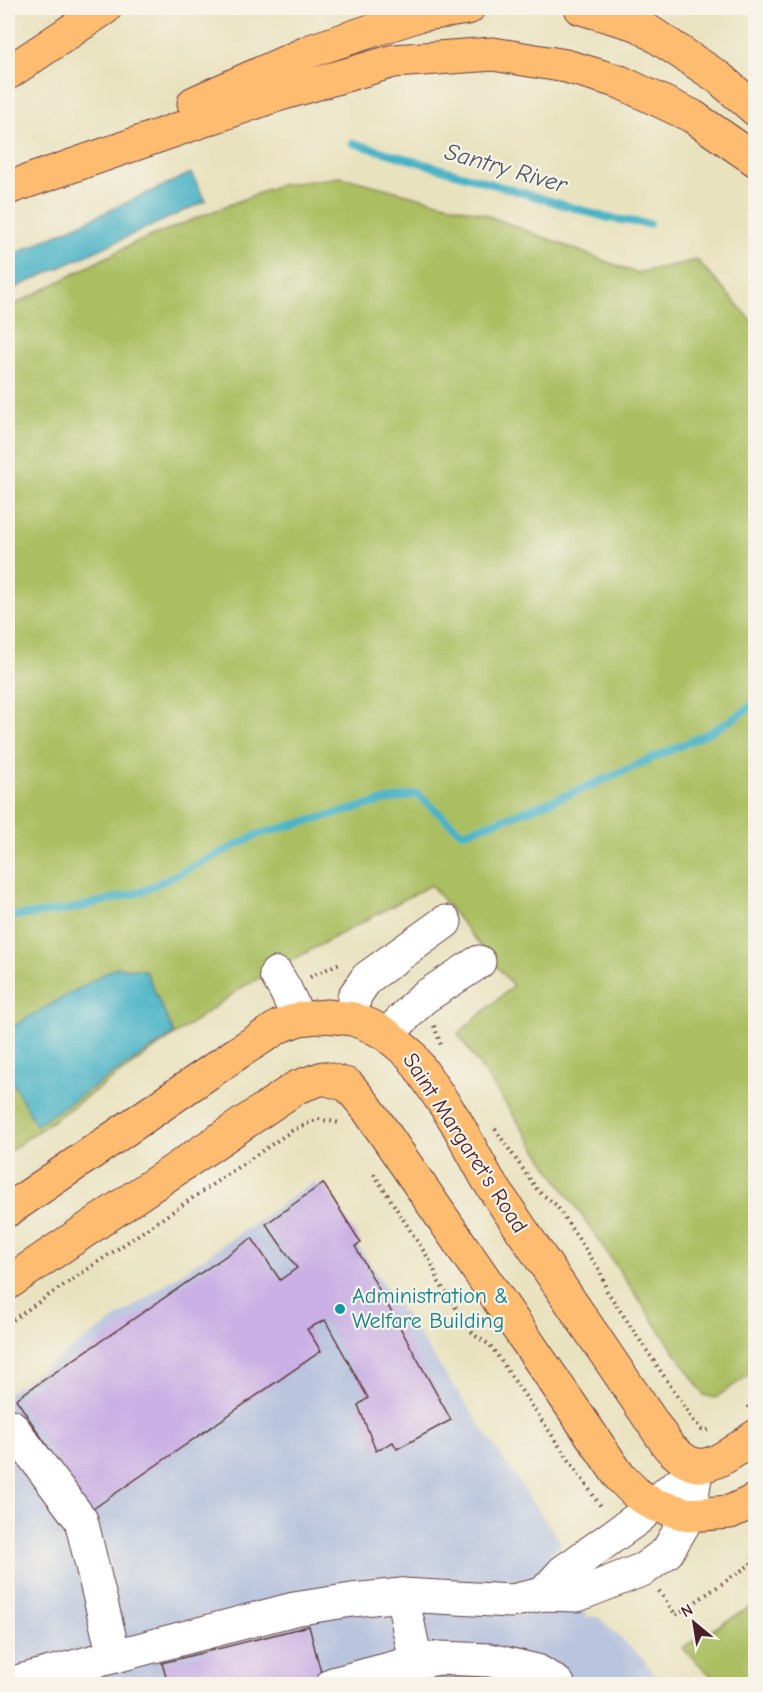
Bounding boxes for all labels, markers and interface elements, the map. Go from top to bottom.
water label: Santry River [442,137,572,199]
street label: Saint Margaret's Road [397,1048,533,1238]
place label: Administration & Welfare Building [352,1283,509,1334]
marker: Administration & Welfare Building [333,1302,347,1316]
north arrow [664,1593,724,1653]
text: N [678,1600,696,1621]

